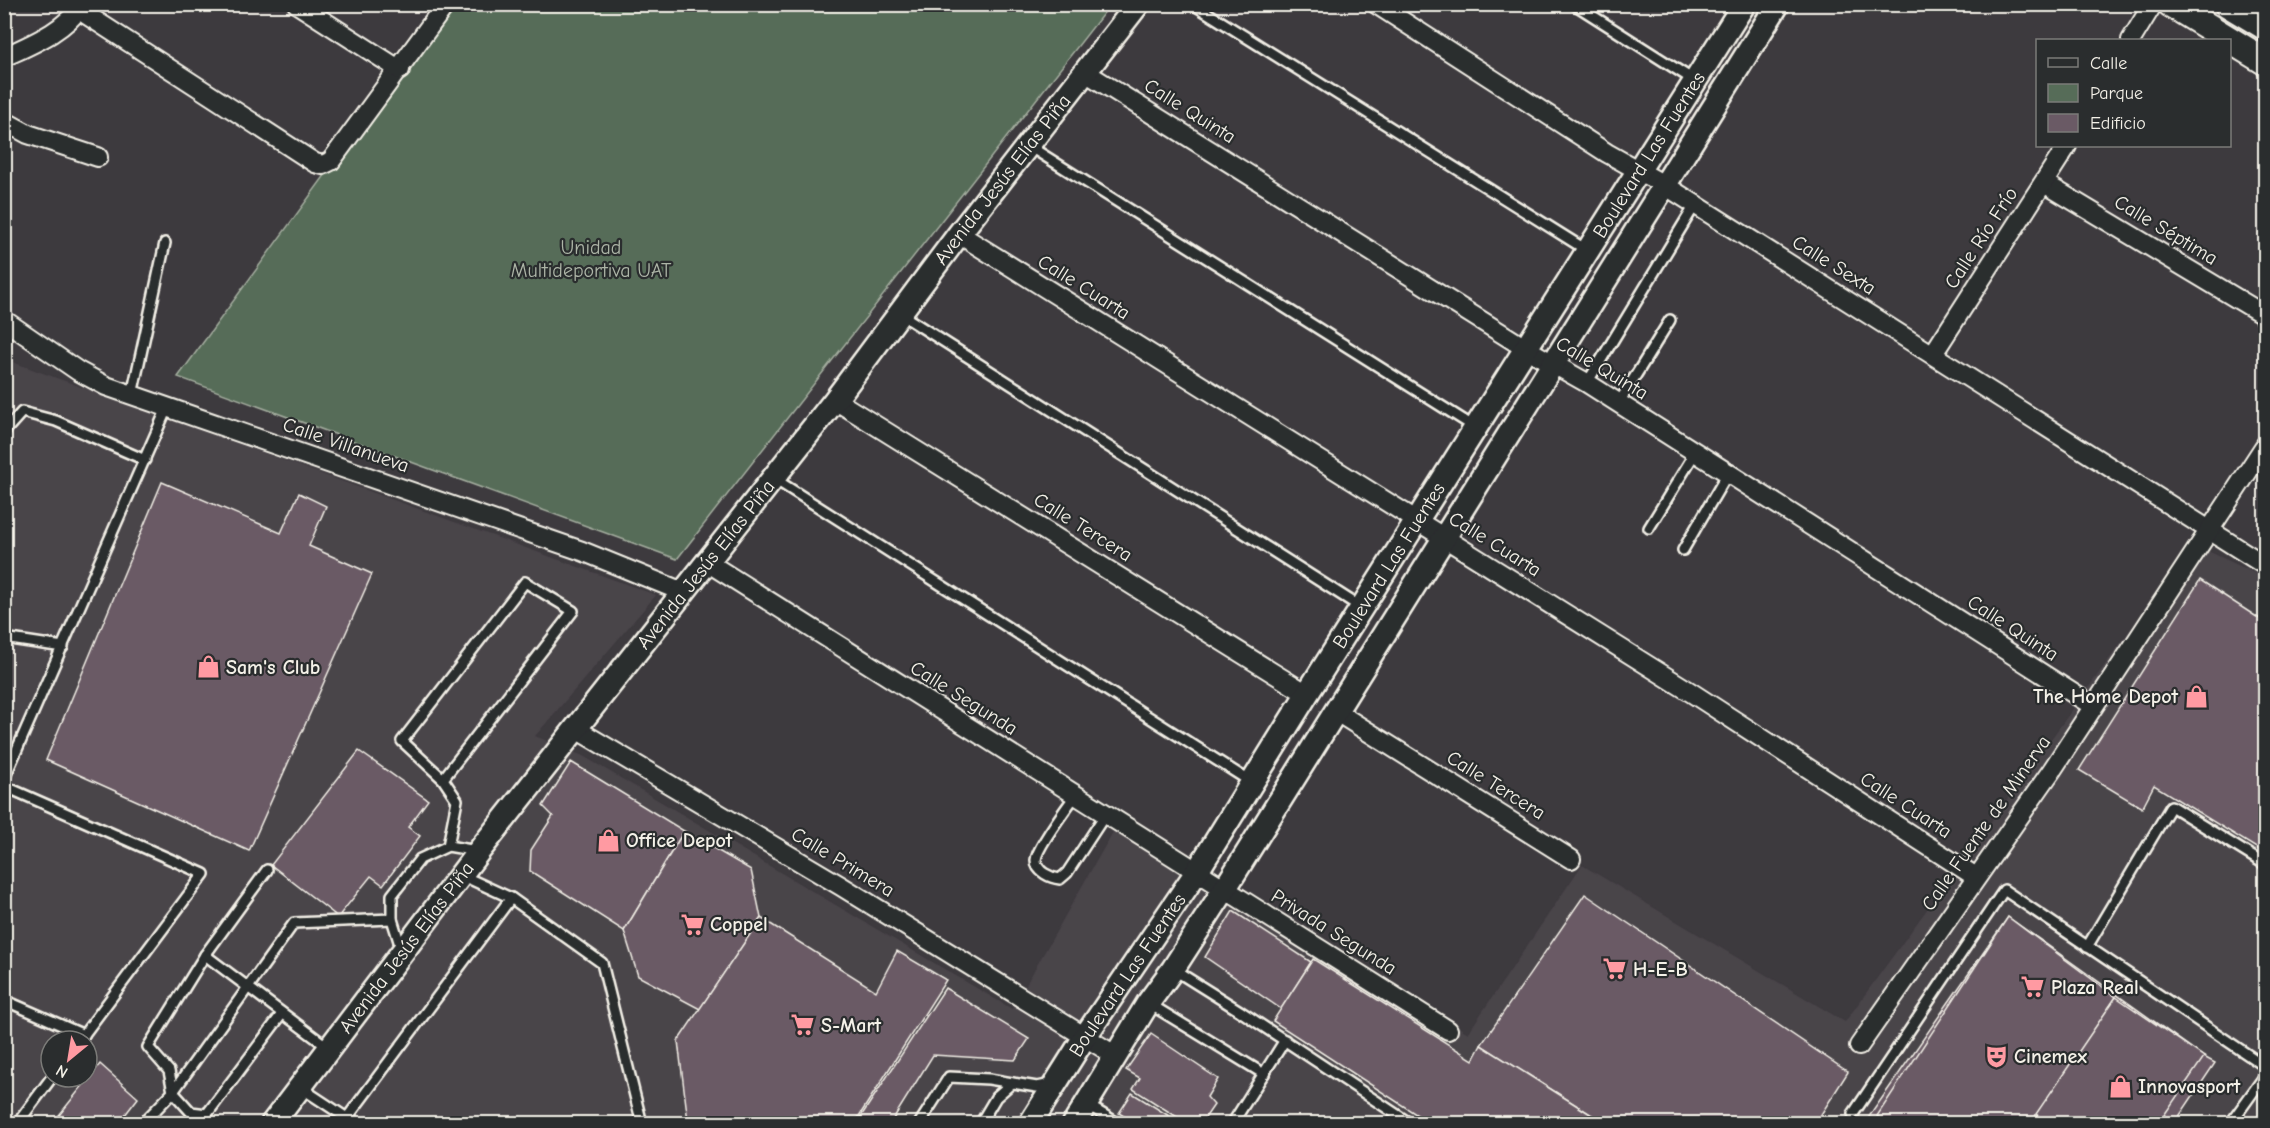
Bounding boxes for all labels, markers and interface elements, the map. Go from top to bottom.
legend [2036,39,2231,147]
text: Calle [2090,53,2127,74]
street label: Boulevard Las Fuentes [1588,67,1710,242]
street label: Calle Quinta [1140,74,1240,148]
text: Parque [2090,83,2143,104]
street label: Avenida Jesús Elías Piña [929,89,1075,269]
text: Edificio [2090,113,2146,134]
street label: Calle Río Frío [1940,183,2022,293]
street label: Calle Séptima [2110,190,2222,270]
street label: Calle Sexta [1788,230,1880,300]
park label: Unidad Multideportiva UAT [511,236,672,282]
street label: Calle Cuarta [1034,250,1134,324]
street label: Calle Quinta [1552,331,1652,405]
street label: Calle Villanueva [280,413,412,477]
street label: Avenida Jesús Elías Piña [632,475,779,653]
street label: Boulevard Las Fuentes [1327,478,1450,652]
street label: Calle Tercera [1029,488,1137,566]
street label: Calle Cuarta [1445,507,1545,581]
street label: Calle Quinta [1963,590,2063,666]
shop icon: Sam's Club [195,654,221,680]
place label: Sam's Club [226,656,320,679]
street label: Calle Segunda [906,656,1022,740]
shop icon: The Home Depot [2183,683,2209,709]
place label: The Home Depot [2033,685,2178,708]
street label: Calle Fuente de Minerva [1917,731,2055,915]
street label: Calle Tercera [1442,746,1550,824]
street label: Calle Cuarta [1856,767,1956,843]
street label: Calle Primera [787,822,899,902]
shop icon: Office Depot [595,827,621,853]
place label: Office Depot [626,829,733,852]
street label: Avenida Jesús Elías Piña [334,857,478,1037]
street label: Privada Segunda [1267,884,1401,980]
street label: Boulevard Las Fuentes [1064,889,1190,1061]
supermarket icon: Coppel [679,911,705,937]
place label: Coppel [710,913,768,936]
supermarket icon: H-E-B [1602,956,1628,982]
place label: H-E-B [1633,958,1688,981]
supermarket icon: Plaza Real [2020,974,2046,1000]
place label: Plaza Real [2051,976,2139,999]
supermarket icon: S-Mart [790,1012,816,1038]
place label: S-Mart [821,1014,881,1037]
north arrow [39,1029,99,1089]
theatre icon: Cinemex [1983,1043,2009,1069]
place label: Cinemex [2014,1045,2087,1068]
text: N [53,1061,71,1082]
shop icon: Innovasport [2107,1073,2133,1099]
place label: Innovasport [2138,1075,2241,1098]

